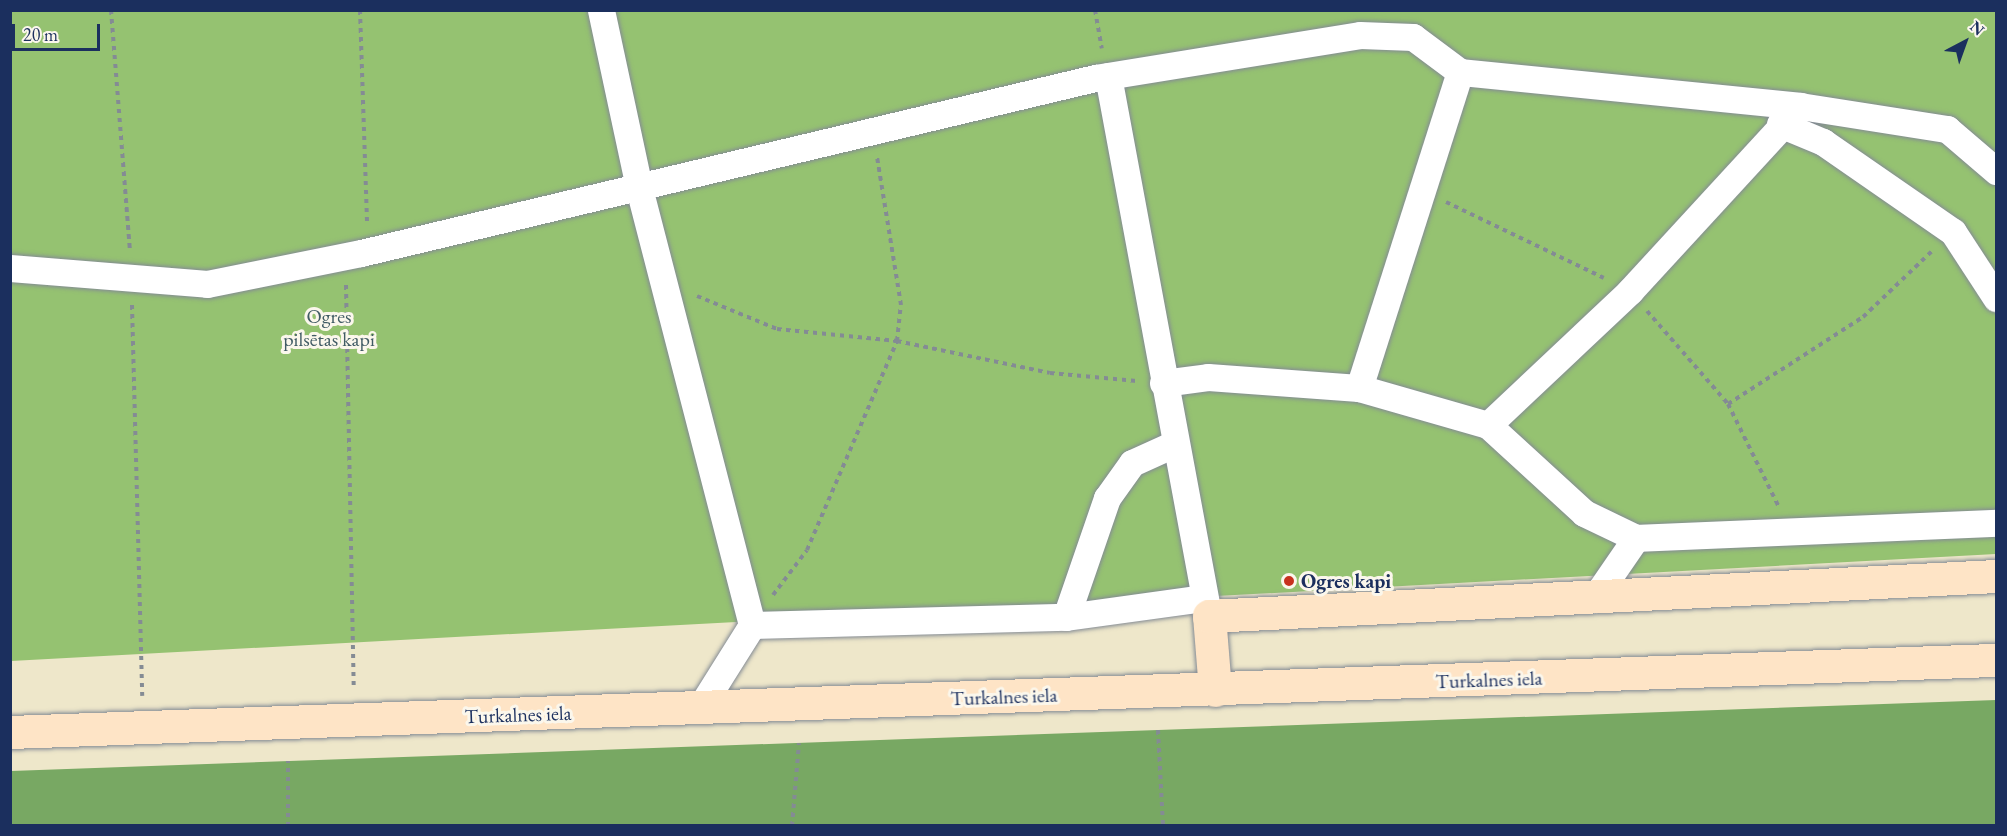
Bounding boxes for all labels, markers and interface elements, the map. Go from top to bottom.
scale bar [15,12,104,50]
north arrow [1935,12,1995,72]
text: N [1965,16,1989,40]
text: 20 m [23,23,58,46]
park label: Ogres pilsētas kapi [283,305,375,352]
place label: Ogres kapi [1301,569,1391,593]
marker: Ogres kapi [1282,574,1296,588]
street label: Turkalnes iela [1435,666,1543,694]
street label: Turkalnes iela [950,683,1058,711]
street label: Turkalnes iela [464,701,572,729]

